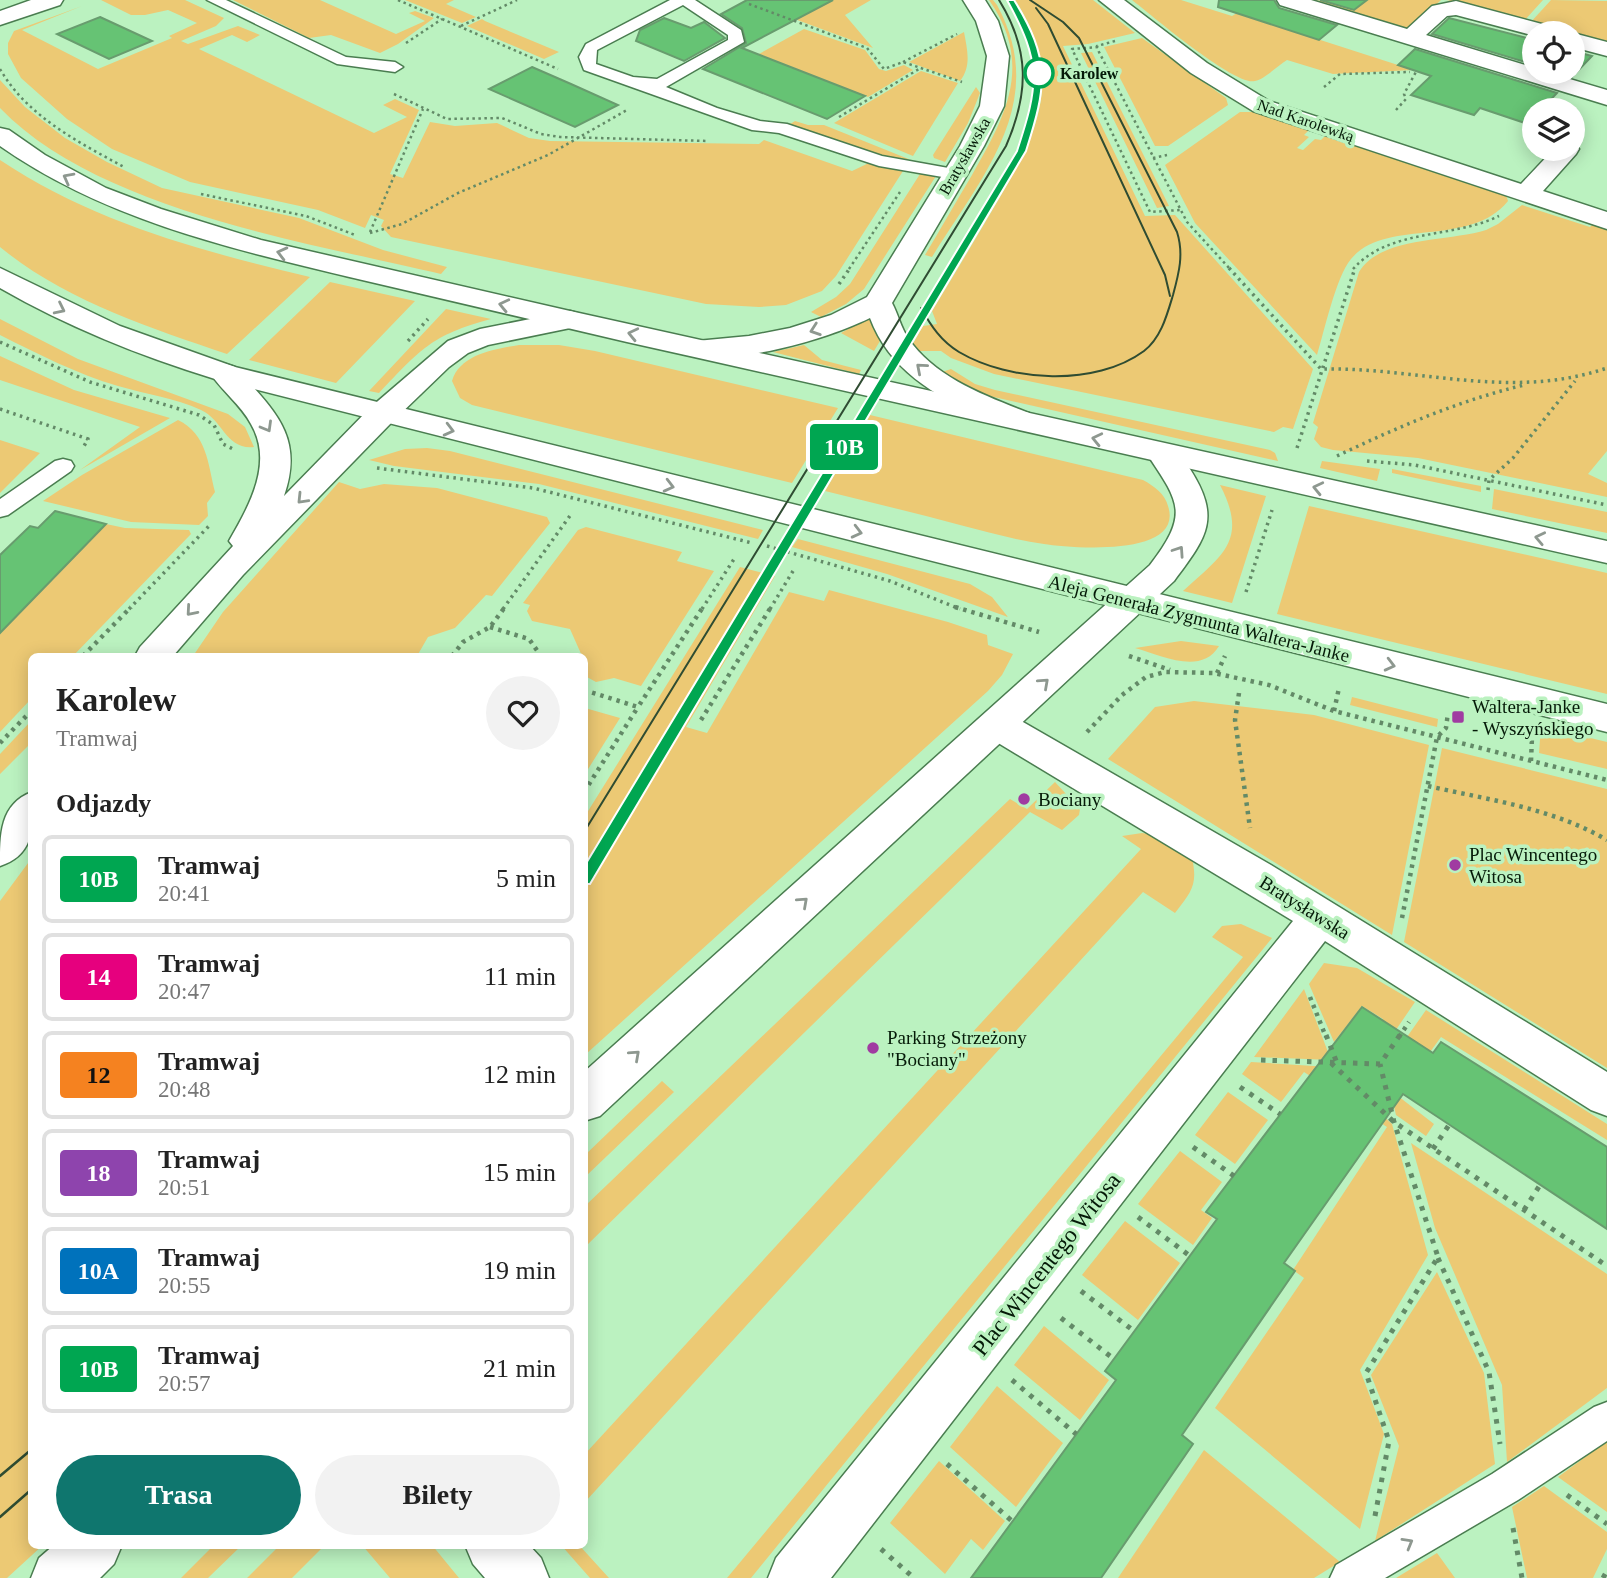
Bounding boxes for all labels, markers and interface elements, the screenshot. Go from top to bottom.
map controls [1522,21,1585,161]
button: locate [1522,21,1585,84]
marker: Karolew [1024,58,1054,88]
place label: Karolew [1060,65,1119,82]
street label: Nad Karolewką [1255,96,1357,146]
button: layers [1522,98,1585,161]
street label: Bratysławska [936,115,994,198]
one-way arrow [63,173,75,187]
one-way arrow [276,247,288,261]
one-way arrow [498,299,510,313]
one-way arrow [53,301,65,315]
one-way arrow [810,322,822,336]
one-way arrow [627,328,639,343]
one-way arrow [917,364,930,376]
one-way arrow [259,419,272,432]
one-way arrow [443,422,455,436]
line badge: 10B [804,424,884,470]
one-way arrow [1091,432,1103,447]
text: 10B [824,434,864,460]
one-way arrow [663,477,675,492]
one-way arrow [1312,482,1324,497]
one-way arrow [297,491,310,504]
one-way arrow [851,524,863,538]
one-way arrow [1534,531,1546,546]
one-way arrow [1171,546,1183,559]
street label: Aleja Generała Zygmunta Waltera-Janke [1046,571,1352,666]
one-way arrow [187,603,199,616]
one-way arrow [1384,657,1396,671]
button: heart [486,676,560,750]
one-way arrow [1036,679,1049,691]
text: Karolew [56,682,176,718]
place label: Waltera-Janke - Wyszyńskiego [1472,696,1593,739]
marker: Waltera-Janke - Wyszyńskiego [1450,709,1466,725]
text: Tramwaj [56,726,138,751]
text: Odjazdy [56,789,151,818]
place label: Bociany [1038,789,1102,810]
marker: Bociany [1016,791,1032,807]
place label: Plac Wincentego Witosa [1469,844,1597,887]
text: Tramwaj [158,851,260,880]
marker: Plac Wincentego Witosa [1447,857,1463,873]
text: 5 min [496,864,556,893]
text: 10B [78,866,119,892]
street label: Bratysławska [1256,871,1354,944]
text: 20:41 [158,881,210,906]
one-way arrow [795,898,808,910]
text: Tramwaj [158,949,260,978]
text: 11 min [484,962,556,991]
text: 14 [87,964,111,990]
text: 20:47 [158,979,210,1004]
place label: Parking Strzeżony "Bociany" [887,1027,1027,1070]
marker: Parking Strzeżony "Bociany" [865,1040,881,1056]
text: Tramwaj [158,1047,260,1076]
one-way arrow [627,1051,640,1063]
text: 12 min [483,1060,556,1089]
text: 12 [87,1062,111,1088]
text: 20:48 [158,1077,210,1102]
text: Tramwaj [158,1145,260,1174]
text: 15 min [483,1158,556,1187]
text: 18 [87,1160,111,1186]
street label: Plac Wincentego Witosa [967,1168,1125,1361]
text: 20:51 [158,1175,210,1200]
text: Tramwaj [158,1243,260,1272]
text: 19 min [483,1256,556,1285]
text: 10A [78,1258,119,1284]
text: 20:55 [158,1273,210,1298]
text: Tramwaj [158,1341,260,1370]
text: 21 min [483,1354,556,1383]
text: 10B [78,1356,119,1382]
text: 20:57 [158,1371,210,1396]
button: Trasa [56,1455,301,1535]
button: Bilety [315,1455,560,1535]
one-way arrow [1401,1538,1413,1551]

